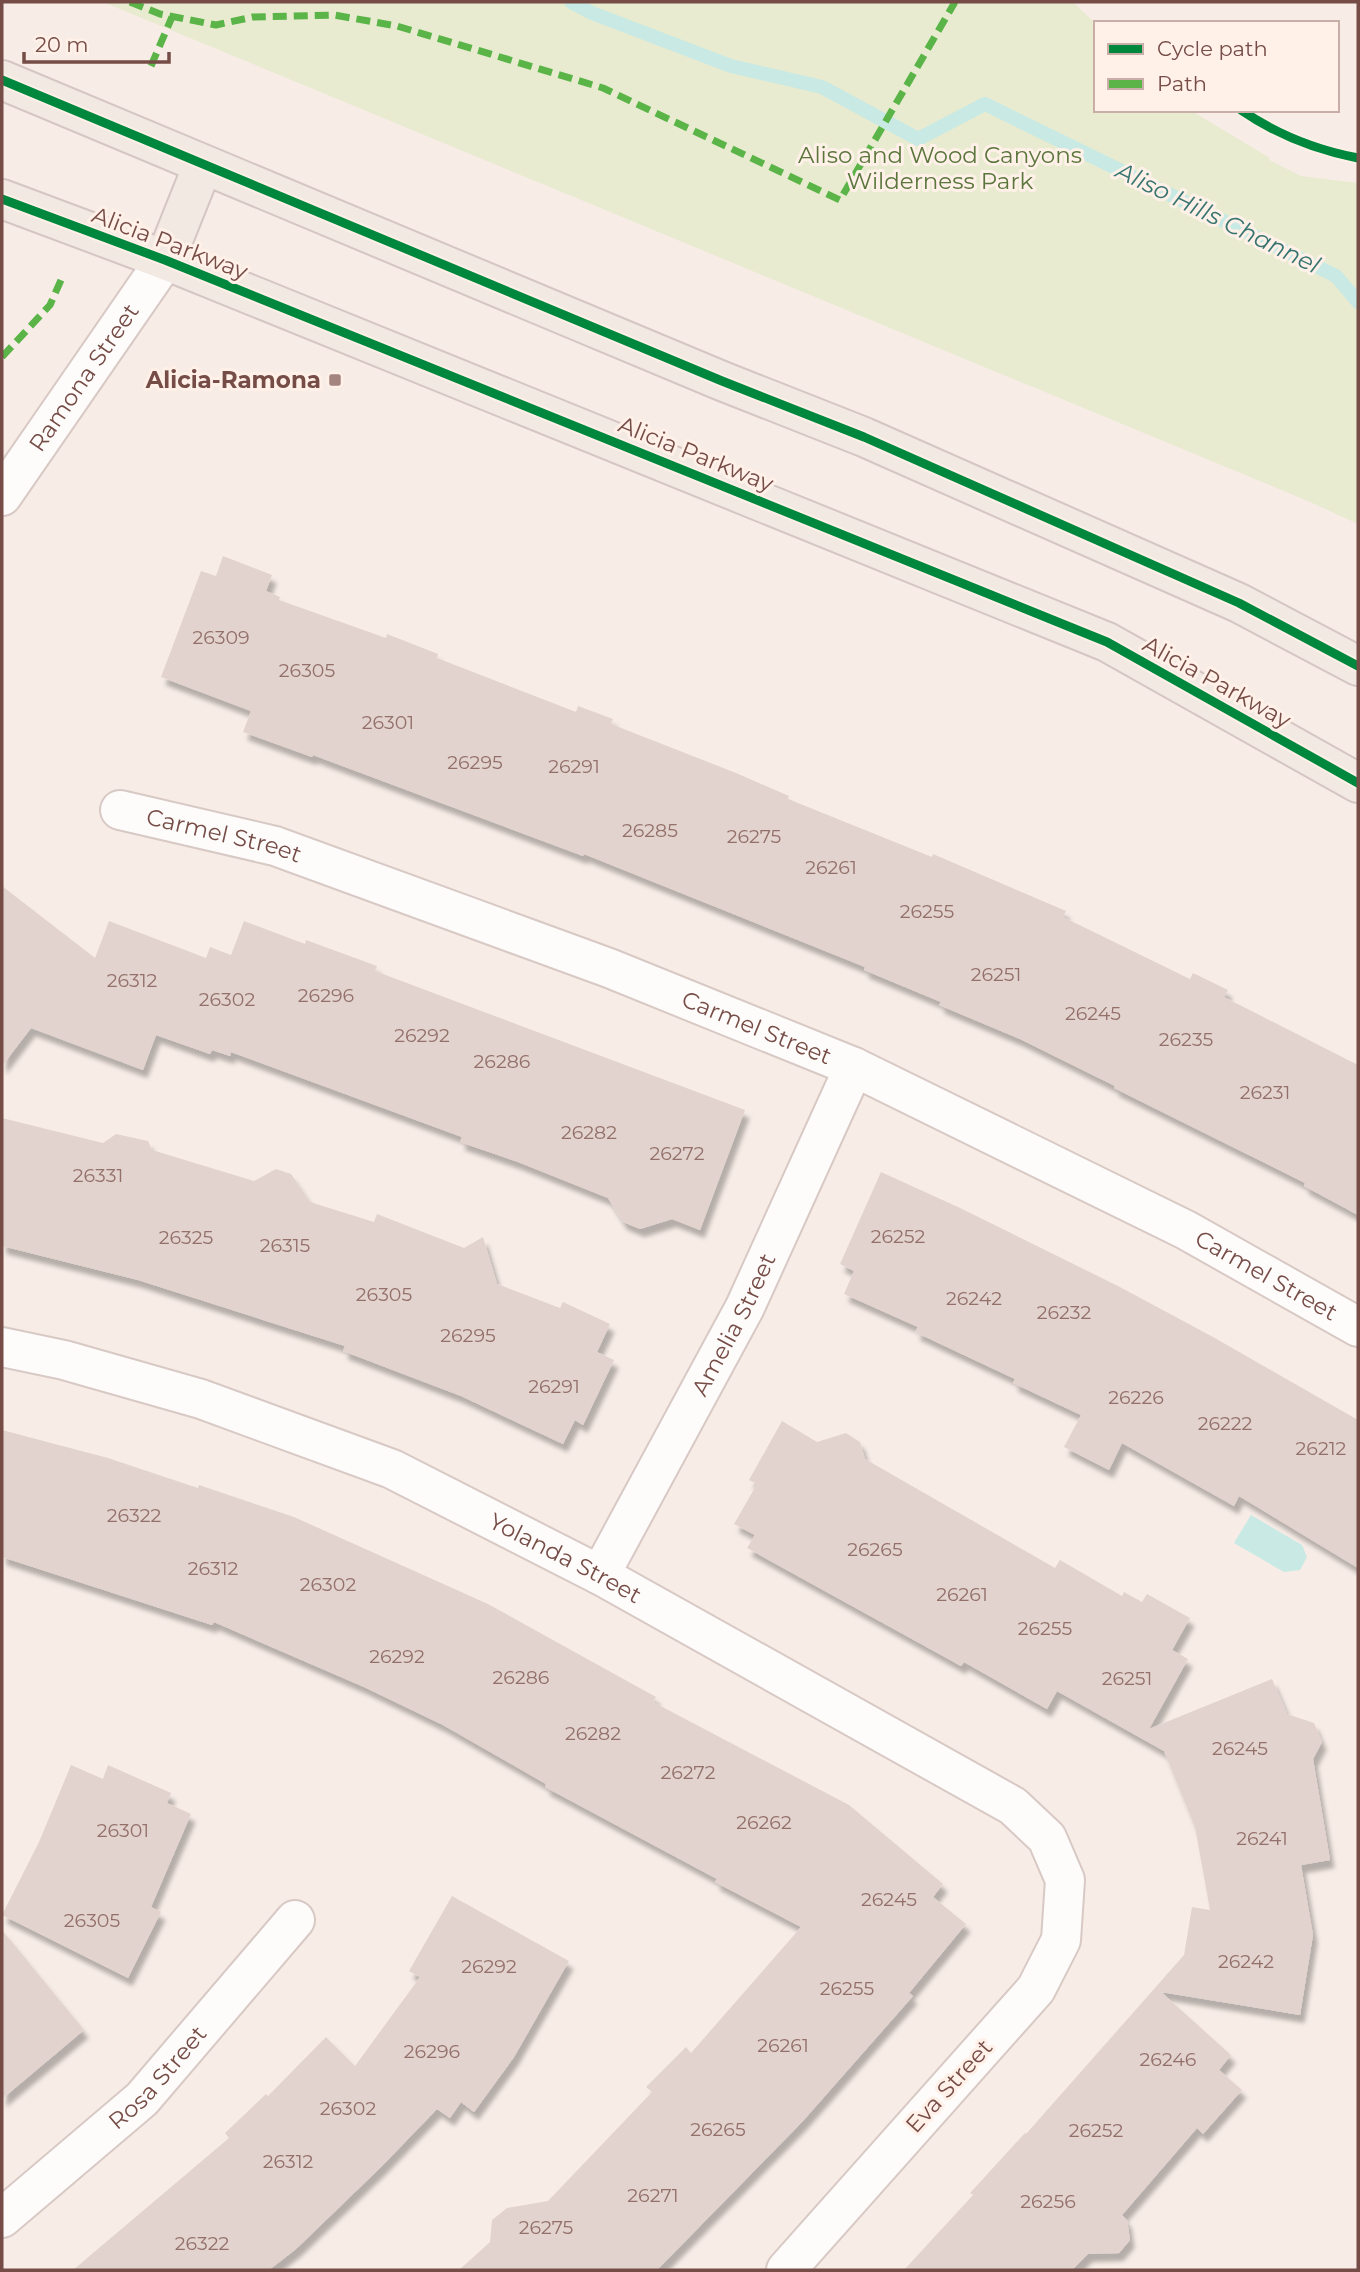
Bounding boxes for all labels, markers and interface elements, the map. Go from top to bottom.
scale bar [24,21,170,65]
legend [1094,21,1339,112]
text: 20 m [35,32,89,57]
text: Cycle path [1157,36,1268,61]
text: Path [1157,71,1207,96]
park label: Aliso and Wood Canyons Wilderness Park [798,141,1082,195]
water label: Aliso Hills Channel [1110,155,1325,280]
street label: Alicia Parkway [88,200,252,286]
street label: Ramona Street [23,298,145,457]
place label: Alicia-Ramona [145,366,321,394]
marker: Alicia-Ramona [327,372,343,388]
street label: Alicia Parkway [614,410,778,498]
house number: 26309 [192,626,250,649]
street label: Alicia Parkway [1138,630,1296,734]
house number: 26305 [279,659,335,682]
house number: 26301 [362,711,414,734]
house number: 26295 [447,751,503,774]
house number: 26291 [548,755,600,778]
street label: Carmel Street [144,803,305,869]
house number: 26285 [622,819,678,842]
house number: 26275 [727,825,782,848]
house number: 26261 [805,856,857,879]
house number: 26255 [900,900,955,923]
house number: 26251 [971,963,1021,986]
house number: 26312 [107,969,158,992]
house number: 26296 [298,984,354,1007]
street label: Carmel Street [678,985,836,1070]
house number: 26302 [199,988,255,1011]
house number: 26245 [1065,1002,1121,1025]
house number: 26292 [394,1024,450,1047]
house number: 26235 [1159,1028,1213,1051]
house number: 26286 [474,1050,530,1073]
house number: 26231 [1240,1081,1290,1104]
house number: 26282 [561,1121,617,1144]
house number: 26272 [649,1142,705,1165]
house number: 26331 [73,1164,123,1187]
street label: Carmel Street [1190,1224,1342,1327]
house number: 26252 [871,1225,925,1248]
house number: 26325 [159,1226,213,1249]
house number: 26315 [260,1234,311,1257]
street label: Amelia Street [686,1249,782,1401]
house number: 26305 [356,1283,412,1306]
house number: 26242 [946,1287,1002,1310]
house number: 26232 [1037,1301,1091,1324]
house number: 26295 [440,1324,496,1347]
house number: 26291 [528,1375,580,1398]
house number: 26226 [1108,1386,1164,1409]
house number: 26222 [1198,1412,1253,1435]
house number: 26212 [1296,1437,1347,1460]
house number: 26322 [107,1504,161,1527]
street label: Yolanda Street [484,1507,646,1609]
house number: 26265 [847,1538,903,1561]
house number: 26312 [188,1557,239,1580]
house number: 26302 [300,1573,356,1596]
house number: 26261 [936,1583,988,1606]
house number: 26255 [1018,1617,1073,1640]
house number: 26292 [369,1645,425,1668]
house number: 26286 [493,1666,549,1689]
house number: 26251 [1102,1667,1152,1690]
house number: 26282 [565,1722,621,1745]
house number: 26245 [1212,1737,1268,1760]
house number: 26272 [660,1761,716,1784]
house number: 26262 [736,1811,792,1834]
house number: 26301 [97,1819,149,1842]
house number: 26241 [1236,1827,1288,1850]
house number: 26245 [861,1888,917,1911]
house number: 26305 [64,1909,120,1932]
house number: 26242 [1218,1950,1274,1973]
house number: 26292 [461,1955,517,1978]
house number: 26255 [820,1977,875,2000]
street label: Rosa Street [103,2020,212,2135]
street label: Eva Street [900,2033,998,2139]
house number: 26261 [757,2034,809,2057]
house number: 26296 [404,2040,460,2063]
house number: 26246 [1140,2048,1196,2071]
house number: 26302 [320,2097,376,2120]
house number: 26265 [690,2118,746,2141]
house number: 26252 [1069,2119,1123,2142]
house number: 26312 [263,2150,314,2173]
house number: 26271 [627,2184,679,2207]
house number: 26256 [1020,2190,1076,2213]
house number: 26275 [519,2216,574,2239]
house number: 26322 [175,2232,229,2255]

